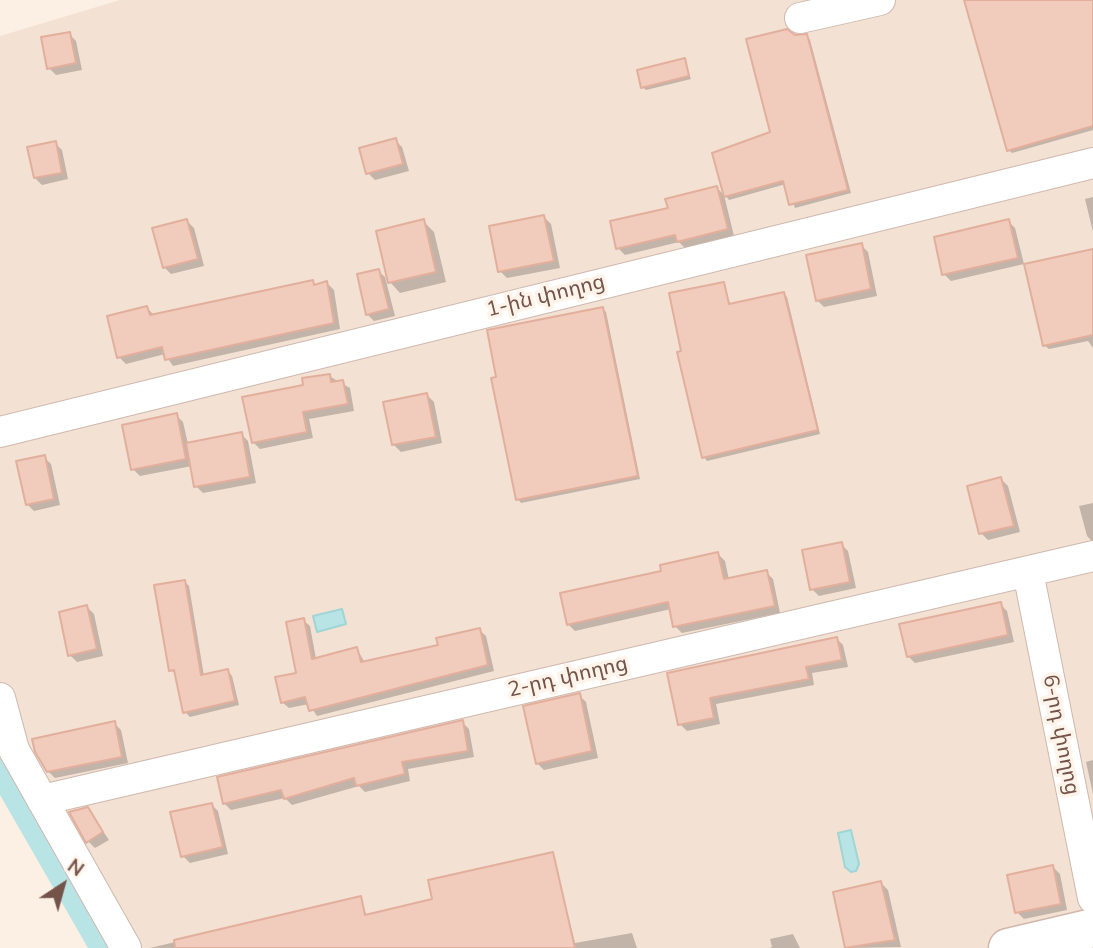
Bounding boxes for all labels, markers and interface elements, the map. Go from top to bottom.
street label: 1-ին փողոց [484,270,608,324]
street label: 2-րդ փողոց [506,652,630,704]
street label: 6-րդ փողոց [1036,673,1084,797]
north arrow [28,850,98,920]
text: N [62,853,89,883]

